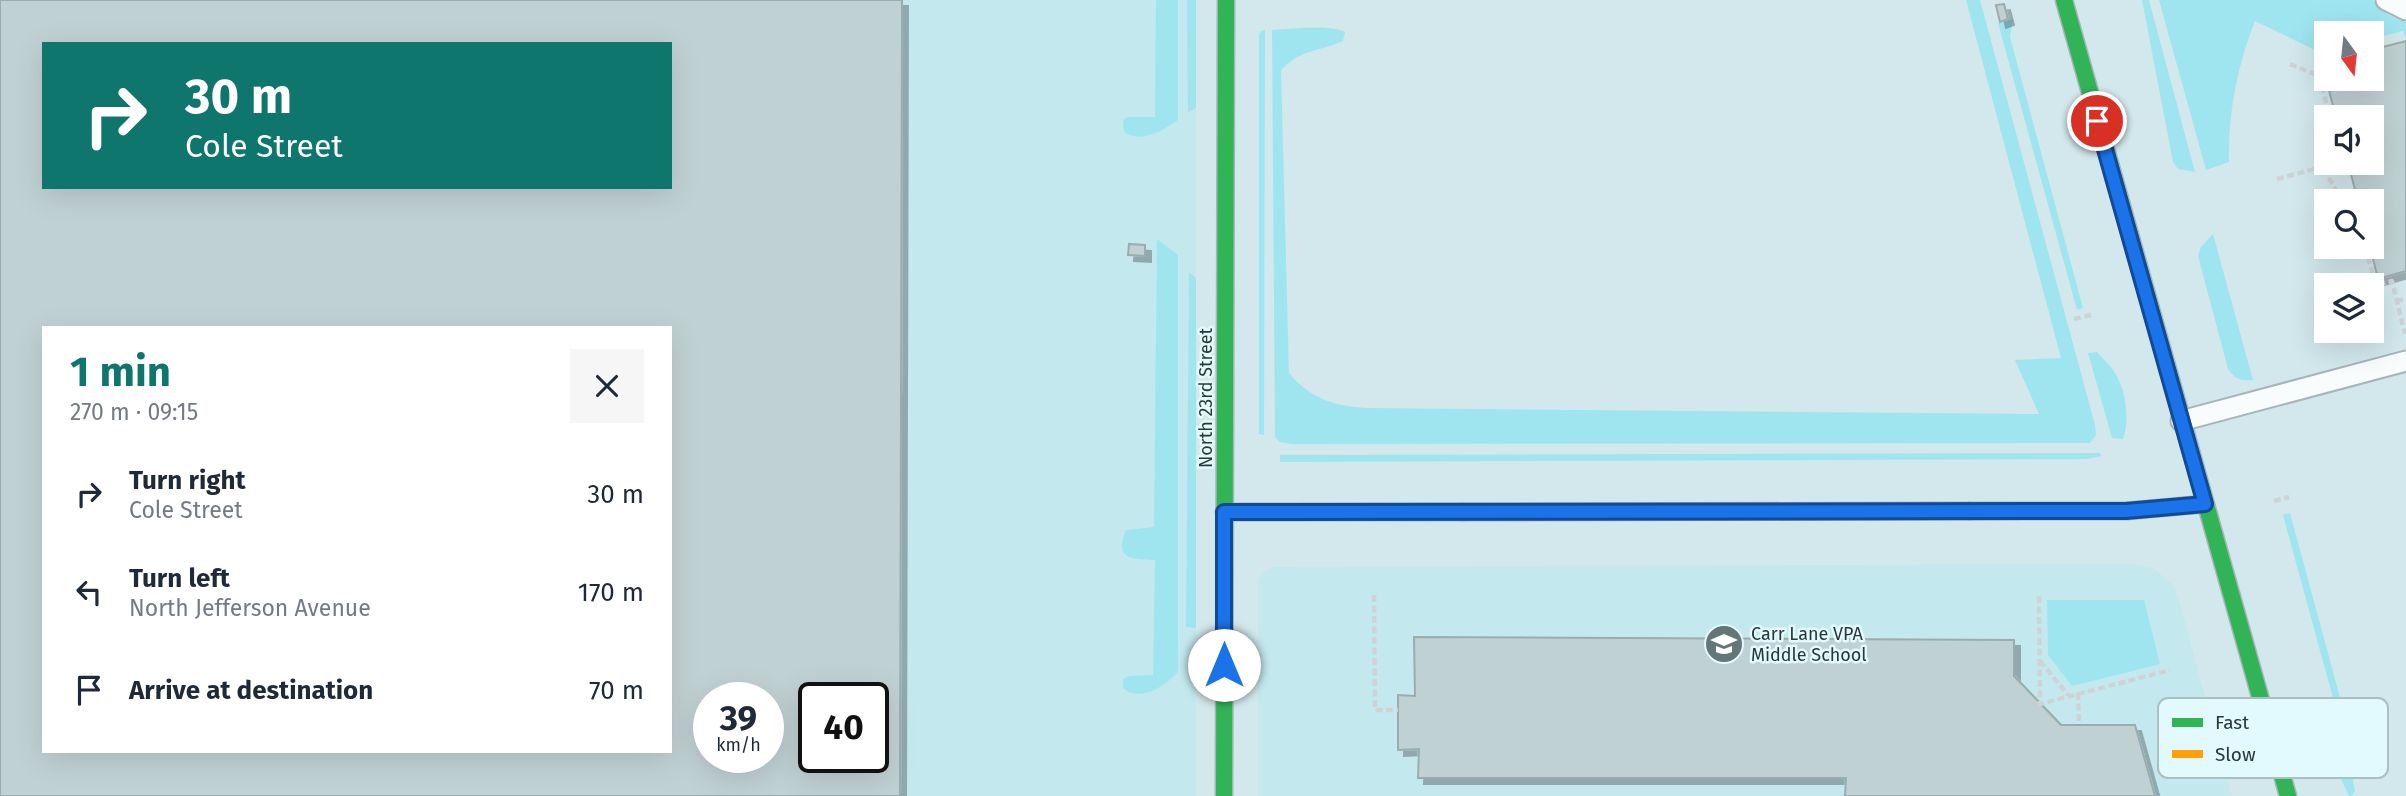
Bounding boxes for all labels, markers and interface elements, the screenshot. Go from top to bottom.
north arrow [2314,21,2384,91]
map controls [2314,21,2384,343]
text: 30 m [185,67,292,126]
icon: right [70,70,161,161]
pin [2067,91,2127,151]
icon: arrive [2078,102,2116,140]
button: sound [2314,105,2384,175]
text: Cole Street [185,127,343,165]
button: search [2314,189,2384,259]
button: layers [2314,273,2384,343]
street label: North 23rd Street [1195,327,1217,468]
text: 1 min [70,347,171,397]
button: close [570,349,644,423]
text: 270 m · 09:15 [70,398,198,426]
text: Turn right [129,465,246,496]
icon: right [70,475,108,513]
text: 30 m [587,479,644,510]
text: Cole Street [129,496,243,524]
text: Turn left [129,563,230,594]
icon: left [70,573,108,611]
text: 170 m [578,577,644,608]
text: North Jefferson Avenue [129,594,371,622]
school or university icon: Carr Lane VPA Middle School [1703,623,1745,665]
place label: Carr Lane VPA Middle School [1751,623,1867,666]
position arrow [1187,628,1261,702]
icon: arrive [70,671,108,709]
text: Arrive at destination [129,675,373,706]
text: 70 m [589,675,644,706]
speed limit sign: 40 [798,682,889,773]
text: 39 [720,697,757,739]
legend [2158,698,2388,778]
text: Fast [2215,711,2249,734]
text: km/h [716,734,761,756]
text: Slow [2215,743,2256,766]

